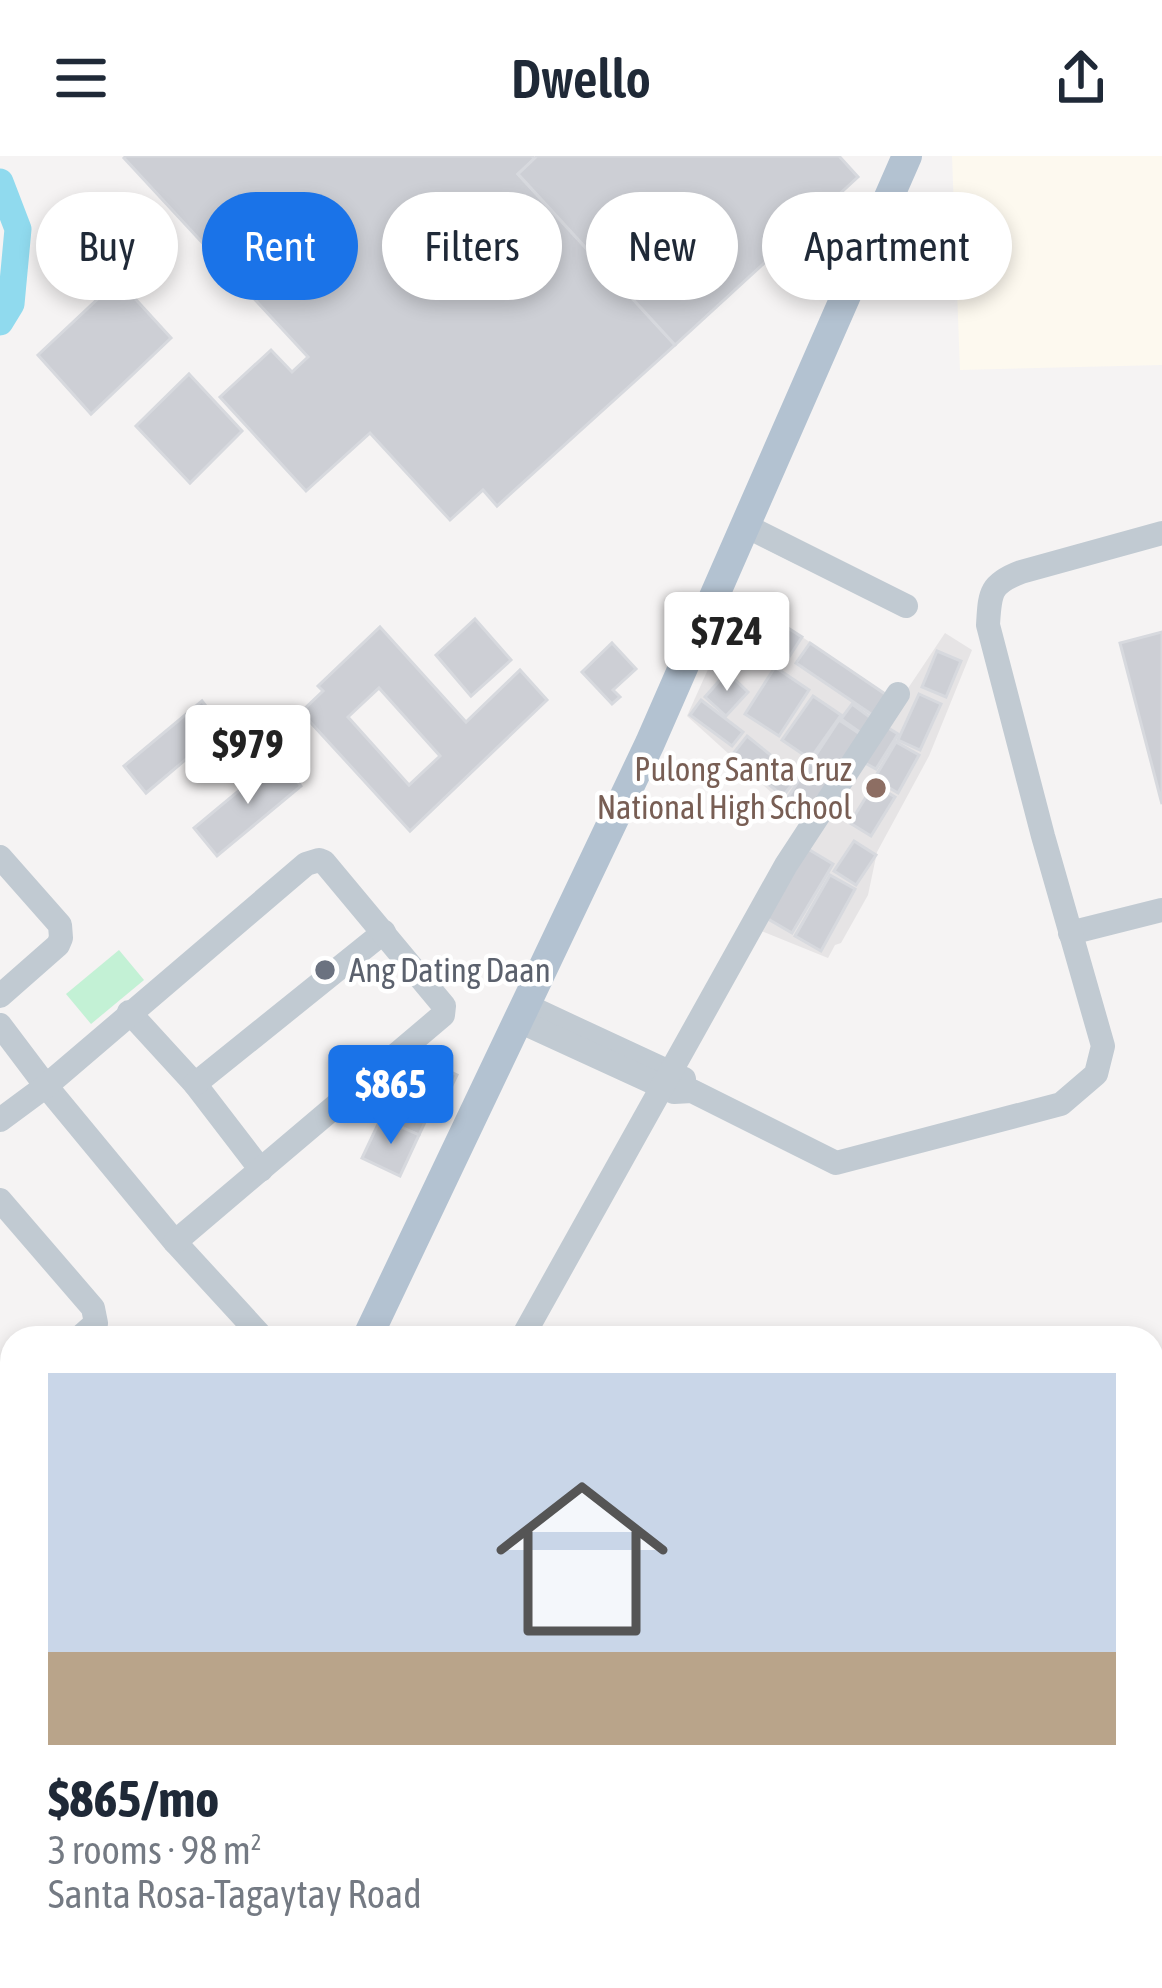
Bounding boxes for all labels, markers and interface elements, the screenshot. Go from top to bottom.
icon: menu [48,45,114,111]
icon: share [1048,45,1114,111]
text: Dwello [511,48,651,109]
chip: Buy [36,192,178,300]
chip: Rent [202,192,358,300]
chip: Filters [382,192,562,300]
chip: New [586,192,738,300]
chip: Apartment [762,192,1012,300]
pin: $724 [656,592,798,694]
text: $724 [691,609,763,653]
pin: $979 [177,705,319,807]
text: $979 [212,722,284,766]
place label: Pulong Santa Cruz National High School [597,750,852,826]
marker: Pulong Santa Cruz National High School [863,775,889,801]
place label: Ang Dating Daan [349,951,551,989]
marker: Ang Dating Daan [312,957,338,983]
pin: $865 [320,1045,462,1147]
text: $865 [355,1062,427,1106]
icon: home [474,1451,690,1667]
text: $865/mo [48,1769,219,1828]
text: 3 rooms · 98 m² [48,1828,262,1872]
text: Santa Rosa-Tagaytay Road [48,1872,422,1916]

